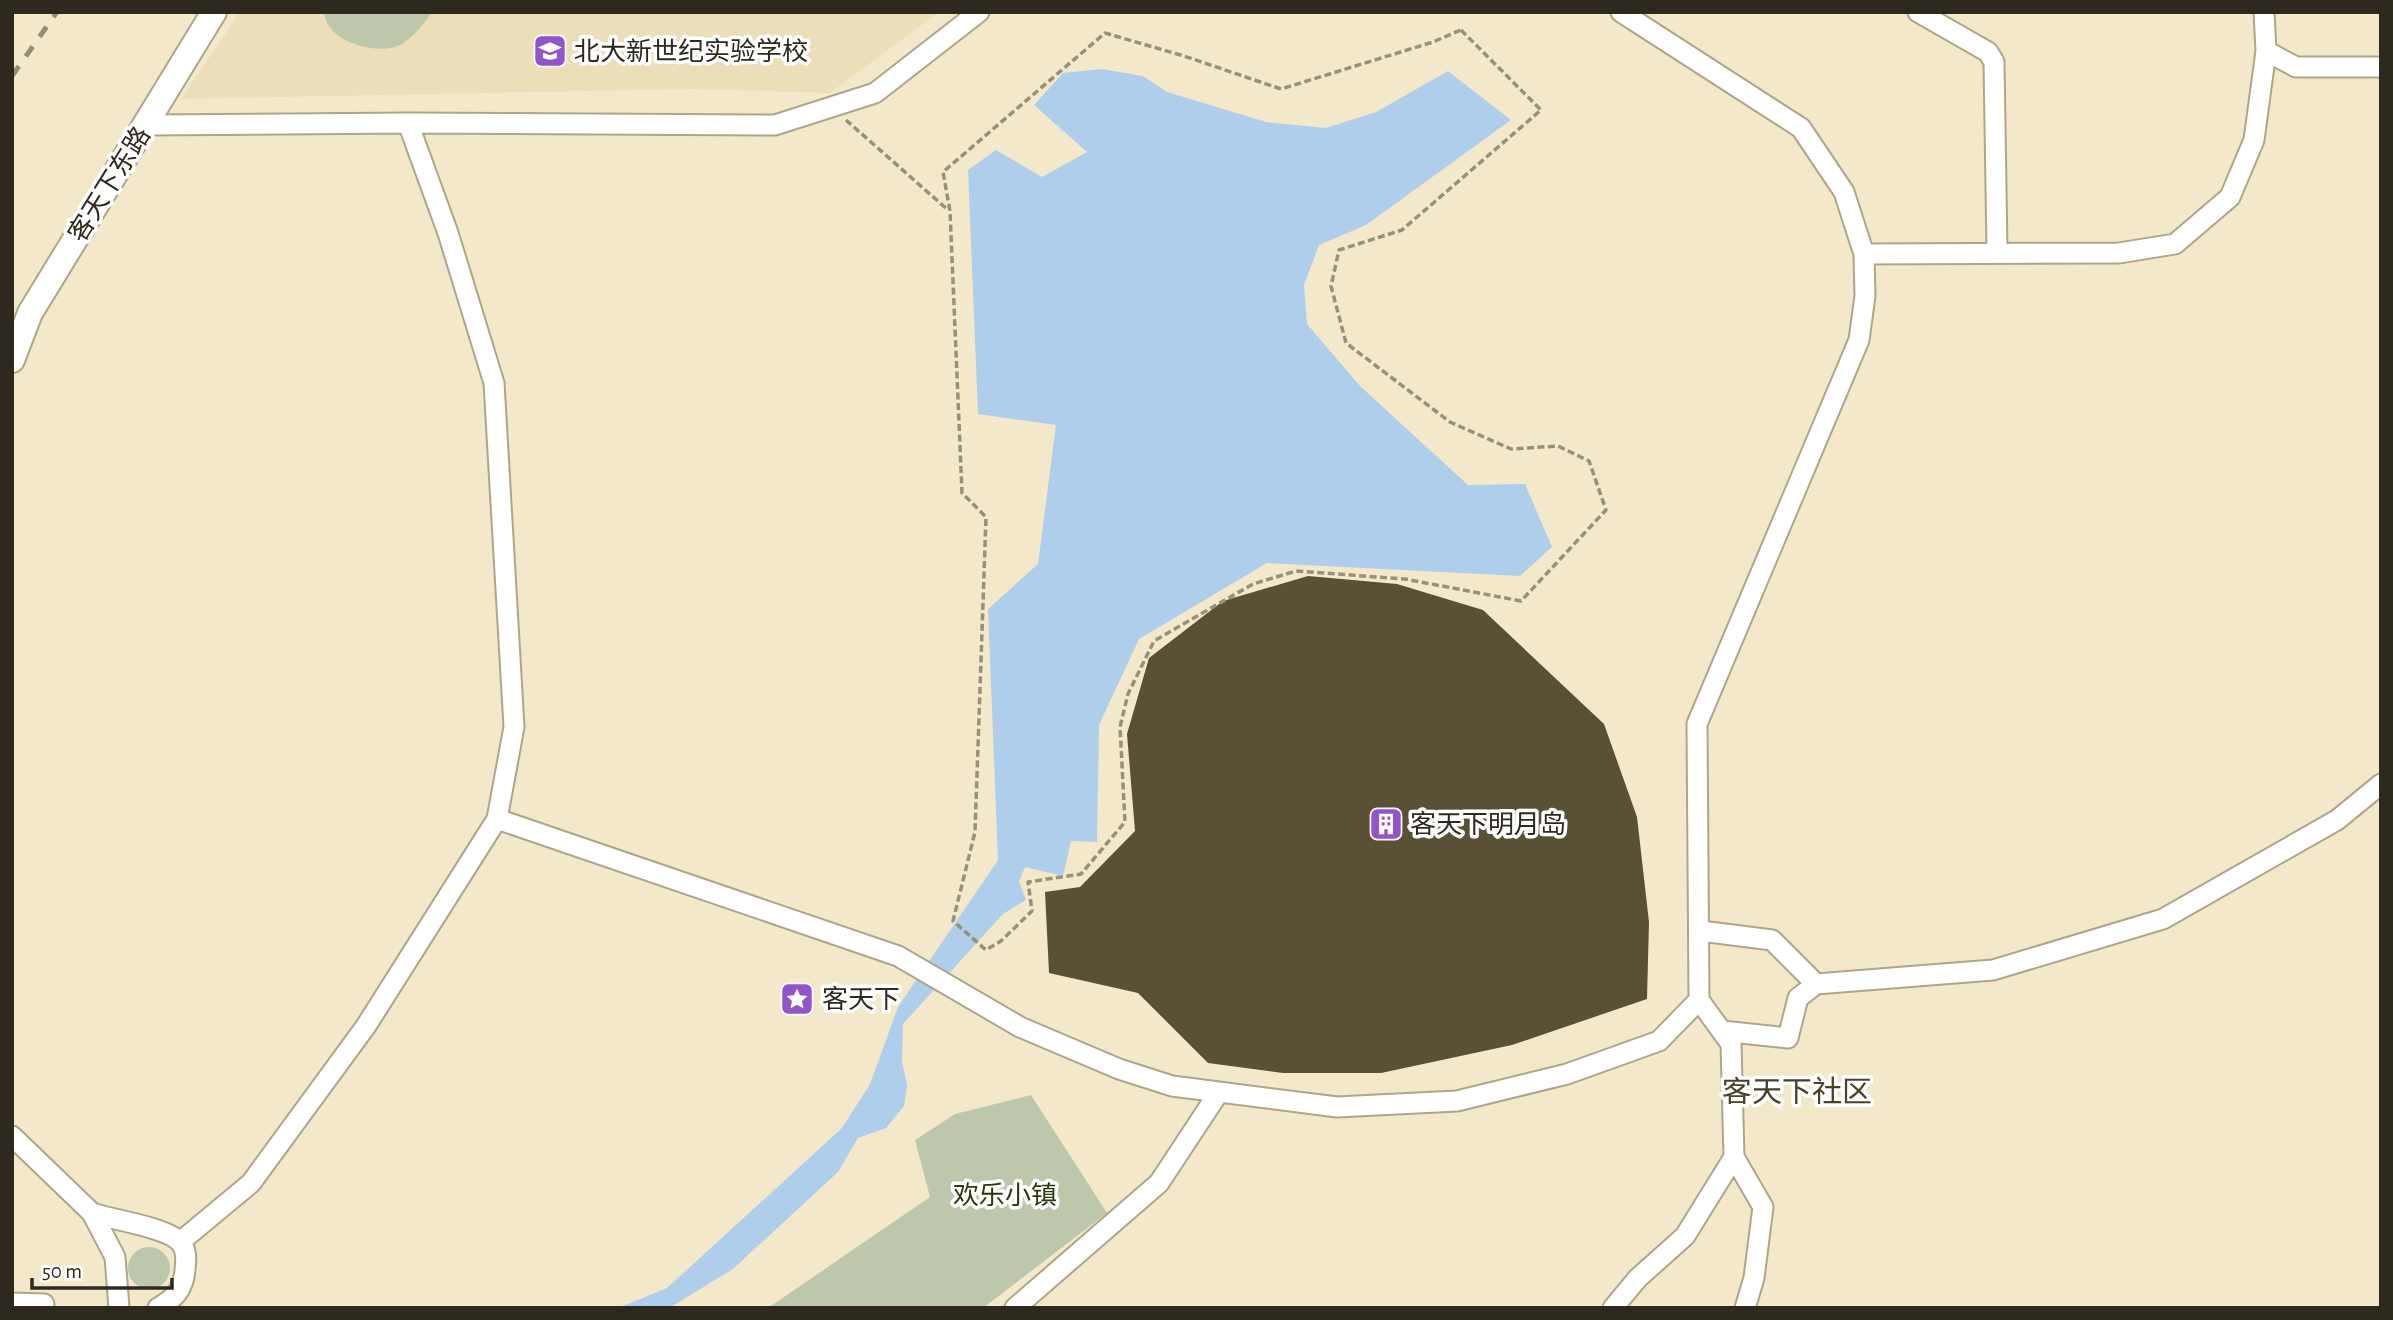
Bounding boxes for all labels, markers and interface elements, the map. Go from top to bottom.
school or university icon: 北大新世纪实验学校 [531,32,569,70]
place label: 北大新世纪实验学校 [574,37,808,65]
street label: 客天下东路 [63,121,155,247]
building icon: 客天下明月岛 [1367,805,1405,843]
place label: 客天下明月岛 [1410,810,1566,838]
place icon: 客天下 [778,980,816,1018]
place label: 客天下 [822,985,900,1013]
district label: 客天下社区 [1722,1076,1872,1108]
park label: 欢乐小镇 [953,1182,1057,1209]
scale bar [32,1246,172,1290]
text: 50 m [42,1261,82,1282]

